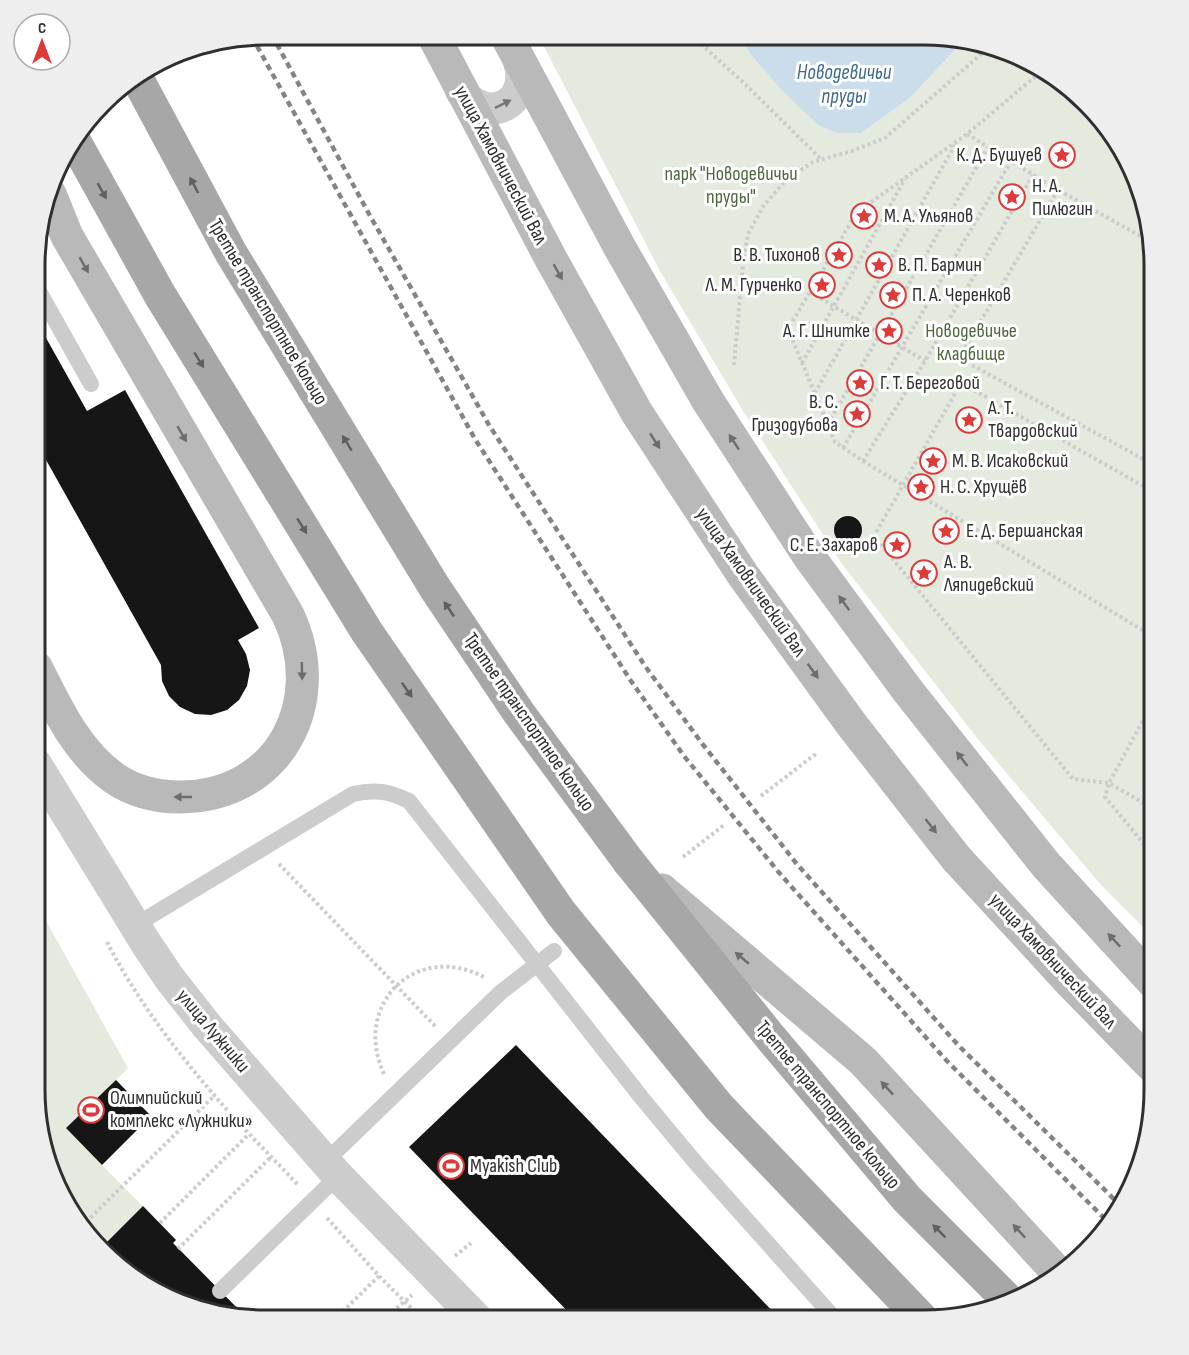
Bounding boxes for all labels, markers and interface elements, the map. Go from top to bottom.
north arrow [12,12,72,72]
text: С [38,19,46,38]
water label: Новодевичьи пруды [797,60,892,109]
street label: улица Хамовнический Вал [449,81,553,249]
one-way arrow [495,99,512,108]
place icon: К. Д. Бушуев [1047,140,1077,170]
place label: К. Д. Бушуев [956,143,1042,167]
park label: парк "Новодевичьи пруды" [664,162,798,209]
place label: Н. А. Пилюгин [1032,174,1093,221]
one-way arrow [189,176,199,193]
place icon: Н. А. Пилюгин [997,182,1027,212]
one-way arrow [97,183,107,200]
place icon: М. А. Ульянов [849,201,879,231]
place label: М. А. Ульянов [884,204,973,228]
street label: Третье транспортное кольцо [203,215,333,409]
place icon: В. В. Тихонов [824,240,854,270]
place label: В. В. Тихонов [733,243,820,267]
place icon: В. П. Бармин [864,250,894,280]
place label: В. П. Бармин [898,253,982,277]
one-way arrow [79,257,89,274]
one-way arrow [553,264,563,281]
place icon: Л. М. Гурченко [807,270,837,300]
place label: Л. М. Гурченко [704,273,802,297]
place icon: П. А. Черенков [878,280,908,310]
place label: П. А. Черенков [912,283,1011,307]
place icon: А. Г. Шнитке [874,316,904,346]
place label: А. Г. Шнитке [782,319,870,343]
park label: Новодевичье кладбище [925,319,1017,366]
one-way arrow [194,352,205,368]
place icon: Г. Т. Береговой [845,368,875,398]
place label: Г. Т. Береговой [880,371,980,395]
place label: В. С. Гризодубова [751,390,838,437]
place label: А. Т. Твардовский [987,396,1078,443]
place icon: В. С. Гризодубова [842,399,872,429]
place icon: А. Т. Твардовский [954,405,984,435]
one-way arrow [177,426,188,442]
one-way arrow [650,433,661,449]
one-way arrow [729,434,740,450]
one-way arrow [341,435,352,451]
place icon: М. В. Исаковский [918,446,948,476]
place label: М. В. Исаковский [952,449,1068,473]
place icon: Н. С. Хрущёв [906,472,936,502]
place label: Н. С. Хрущёв [940,475,1027,499]
street label: улица Хамовнический Вал [691,503,811,661]
place icon: Е. Д. Бершанская [931,516,961,546]
one-way arrow [296,518,307,534]
place label: Е. Д. Бершанская [966,519,1083,543]
place icon: С. Е. Захаров [882,530,912,560]
place label: С. Е. Захаров [790,533,878,557]
place label: А. В. Ляпидевский [943,550,1034,597]
place icon: А. В. Ляпидевский [909,558,939,588]
one-way arrow [838,596,850,611]
one-way arrow [444,601,455,617]
street label: Третье транспортное кольцо [458,628,600,816]
one-way arrow [297,662,306,681]
one-way arrow [807,663,819,679]
one-way arrow [401,681,413,697]
one-way arrow [956,751,968,766]
one-way arrow [173,792,192,802]
one-way arrow [925,818,938,834]
street label: улица Хамовнический Вал [984,888,1122,1034]
one-way arrow [1108,933,1122,947]
one-way arrow [735,952,750,965]
street label: улица Лужники [171,984,255,1078]
street label: Третье транспортное кольцо [751,1016,905,1194]
one-way arrow [881,1081,895,1095]
place label: Олимпийский комплекс «Лужники» [110,1086,253,1133]
sports icon: Олимпийский комплекс «Лужники» [76,1095,106,1125]
sports icon: Myakish Club [436,1151,466,1181]
place label: Myakish Club [470,1154,557,1178]
one-way arrow [1013,1224,1027,1238]
one-way arrow [933,1225,947,1239]

